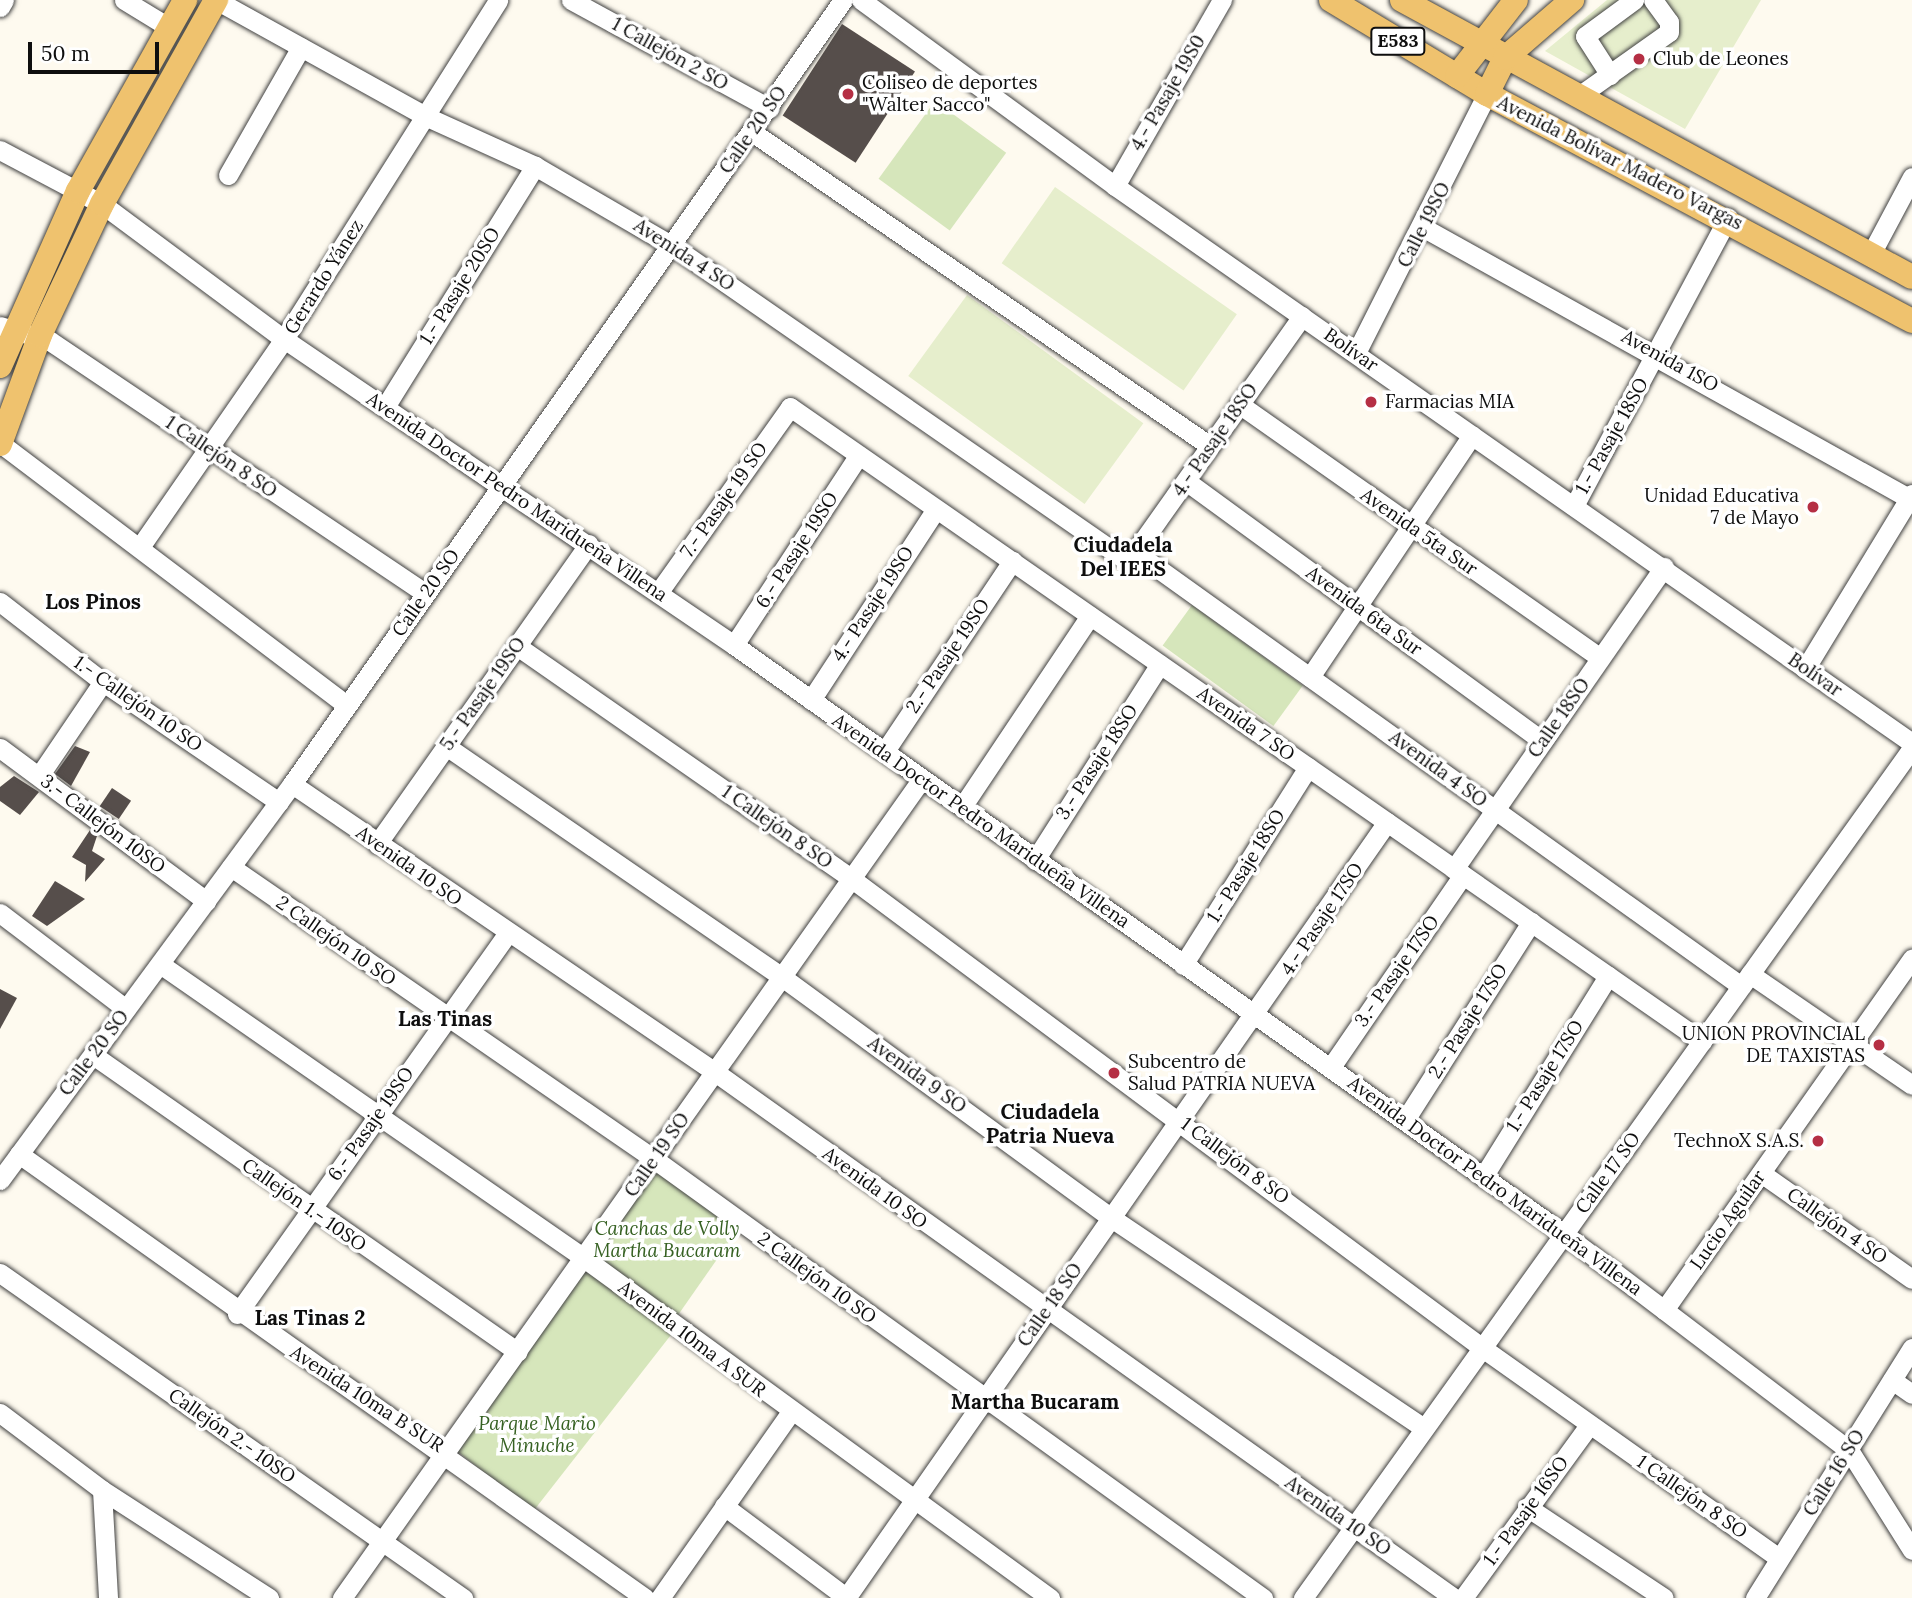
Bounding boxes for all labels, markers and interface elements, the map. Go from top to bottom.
street label: 1 Callejón 2 SO [608,13,732,95]
road number: E583 [1370,26,1426,56]
scale bar [32,28,163,72]
street label: 4.- Pasaje 19S0 [1126,31,1210,155]
text: 50 m [41,40,90,67]
place label: Club de Leones [1653,48,1788,70]
marker: Club de Leones [1631,51,1647,67]
place label: Coliseo de deportes "Walter Sacco" [862,72,1038,116]
street label: Calle 20 SO [715,82,791,178]
marker: Coliseo de deportes "Walter Sacco" [840,86,856,102]
street label: Avenida Bolívar Madero Vargas [1494,91,1746,235]
street label: Calle 19SO [1393,179,1455,271]
street label: Avenida 4 SO [629,214,739,296]
street label: Gerardo Yánez [280,216,368,338]
street label: 1.- Pasaje 20SO [415,223,505,349]
street label: Bolívar [1320,323,1382,377]
street label: Avenida 1SO [1618,325,1722,397]
street label: 1.- Pasaje 18SO [1571,374,1653,498]
street label: 4.- Pasaje 18SO [1168,379,1262,501]
street label: Avenida Doctor Pedro Maridueña Villena [362,387,672,607]
place label: Farmacias MIA [1385,391,1514,413]
marker: Farmacias MIA [1363,394,1379,410]
street label: 1 Callejón 8 SO [161,411,281,503]
street label: 7.- Pasaje 19 SO [676,438,772,562]
street label: Avenida 5ta Sur [1356,483,1482,581]
place label: Unidad Educativa 7 de Mayo [1644,485,1799,529]
street label: 6.- Pasaje 19SO [751,488,843,612]
marker: Unidad Educativa 7 de Mayo [1805,499,1821,515]
district label: Ciudadela Del IEES [1073,532,1173,582]
street label: 4.- Pasaje 19SO [827,542,919,666]
street label: Calle 20 SO [388,545,464,641]
street label: Avenida 6ta Sur [1302,561,1426,661]
district label: Los Pinos [45,589,141,615]
street label: 2.- Pasaje 19SO [901,595,995,717]
street label: 5.- Pasaje 19SO [435,633,531,755]
street label: Bolívar [1784,648,1846,702]
street label: 1.- Callejón 10 SO [69,651,207,757]
street label: Calle 18SO [1523,674,1595,762]
street label: Avenida 7 SO [1193,682,1299,766]
street label: 3.- Pasaje 18SO [1051,700,1143,824]
street label: Avenida Doctor Pedro Maridueña Villena [828,709,1134,933]
street label: Avenida 4 SO [1385,726,1491,812]
street label: 3.- Callejón 10SO [36,770,170,878]
street label: 1 Callejón 8 SO [717,780,837,874]
street label: 1.- Pasaje 18SO [1202,805,1290,927]
street label: Avenida 10 SO [352,821,466,911]
street label: 4.- Pasaje 17SO [1276,858,1368,980]
street label: 2 Callejón 10 SO [272,891,400,991]
street label: 3.- Pasaje 17SO [1350,911,1444,1031]
street label: 2.- Pasaje 17SO [1424,960,1512,1082]
street label: Calle 20 SO [54,1006,134,1100]
district label: Las Tinas [398,1006,492,1032]
street label: 1.- Pasaje 17SO [1502,1016,1588,1136]
place label: UNION PROVINCIAL DE TAXISTAS [1682,1023,1865,1067]
street label: Avenida 9 SO [863,1032,971,1118]
marker: UNION PROVINCIAL DE TAXISTAS [1871,1037,1887,1053]
place label: Subcentro de Salud PATRIA NUEVA [1128,1051,1315,1095]
street label: 6.- Pasaje 19SO [323,1063,419,1185]
marker: Subcentro de Salud PATRIA NUEVA [1106,1065,1122,1081]
street label: Avenida Doctor Pedro Maridueña Villena [1343,1072,1647,1300]
district label: Ciudadela Patria Nueva [986,1099,1114,1149]
street label: Calle 19 SO [620,1109,694,1201]
street label: 1 Callejón 8 SO [1176,1113,1294,1209]
street label: Calle 17 SO [1571,1128,1645,1218]
place label: TechnoX S.A.S. [1674,1130,1804,1152]
marker: TechnoX S.A.S. [1810,1133,1826,1149]
street label: Avenida 10 SO [818,1142,932,1234]
street label: Callejón 1.- 10SO [237,1154,371,1256]
street label: Lucio Aguilar [1685,1166,1771,1274]
street label: Callejón 4 SO [1782,1183,1892,1269]
park label: Canchas de Volly Martha Bucaram [593,1218,741,1262]
street label: 2 Callejón 10 SO [753,1227,881,1329]
street label: Calle 18 SO [1013,1259,1087,1351]
street label: Avenida 10ma A SUR [614,1276,770,1402]
district label: Las Tinas 2 [254,1305,366,1331]
street label: Avenida 10ma B SUR [286,1341,448,1457]
street label: Callejón 2.- 10SO [164,1384,300,1488]
district label: Martha Bucaram [951,1389,1119,1415]
park label: Parque Mario Minuche [478,1413,596,1457]
street label: Calle 16 SO [1799,1426,1869,1520]
street label: 1 Callejón 8 SO [1632,1450,1752,1544]
street label: 1.- Pasaje 16SO [1479,1452,1573,1570]
street label: Avenida 10 SO [1281,1471,1395,1561]

